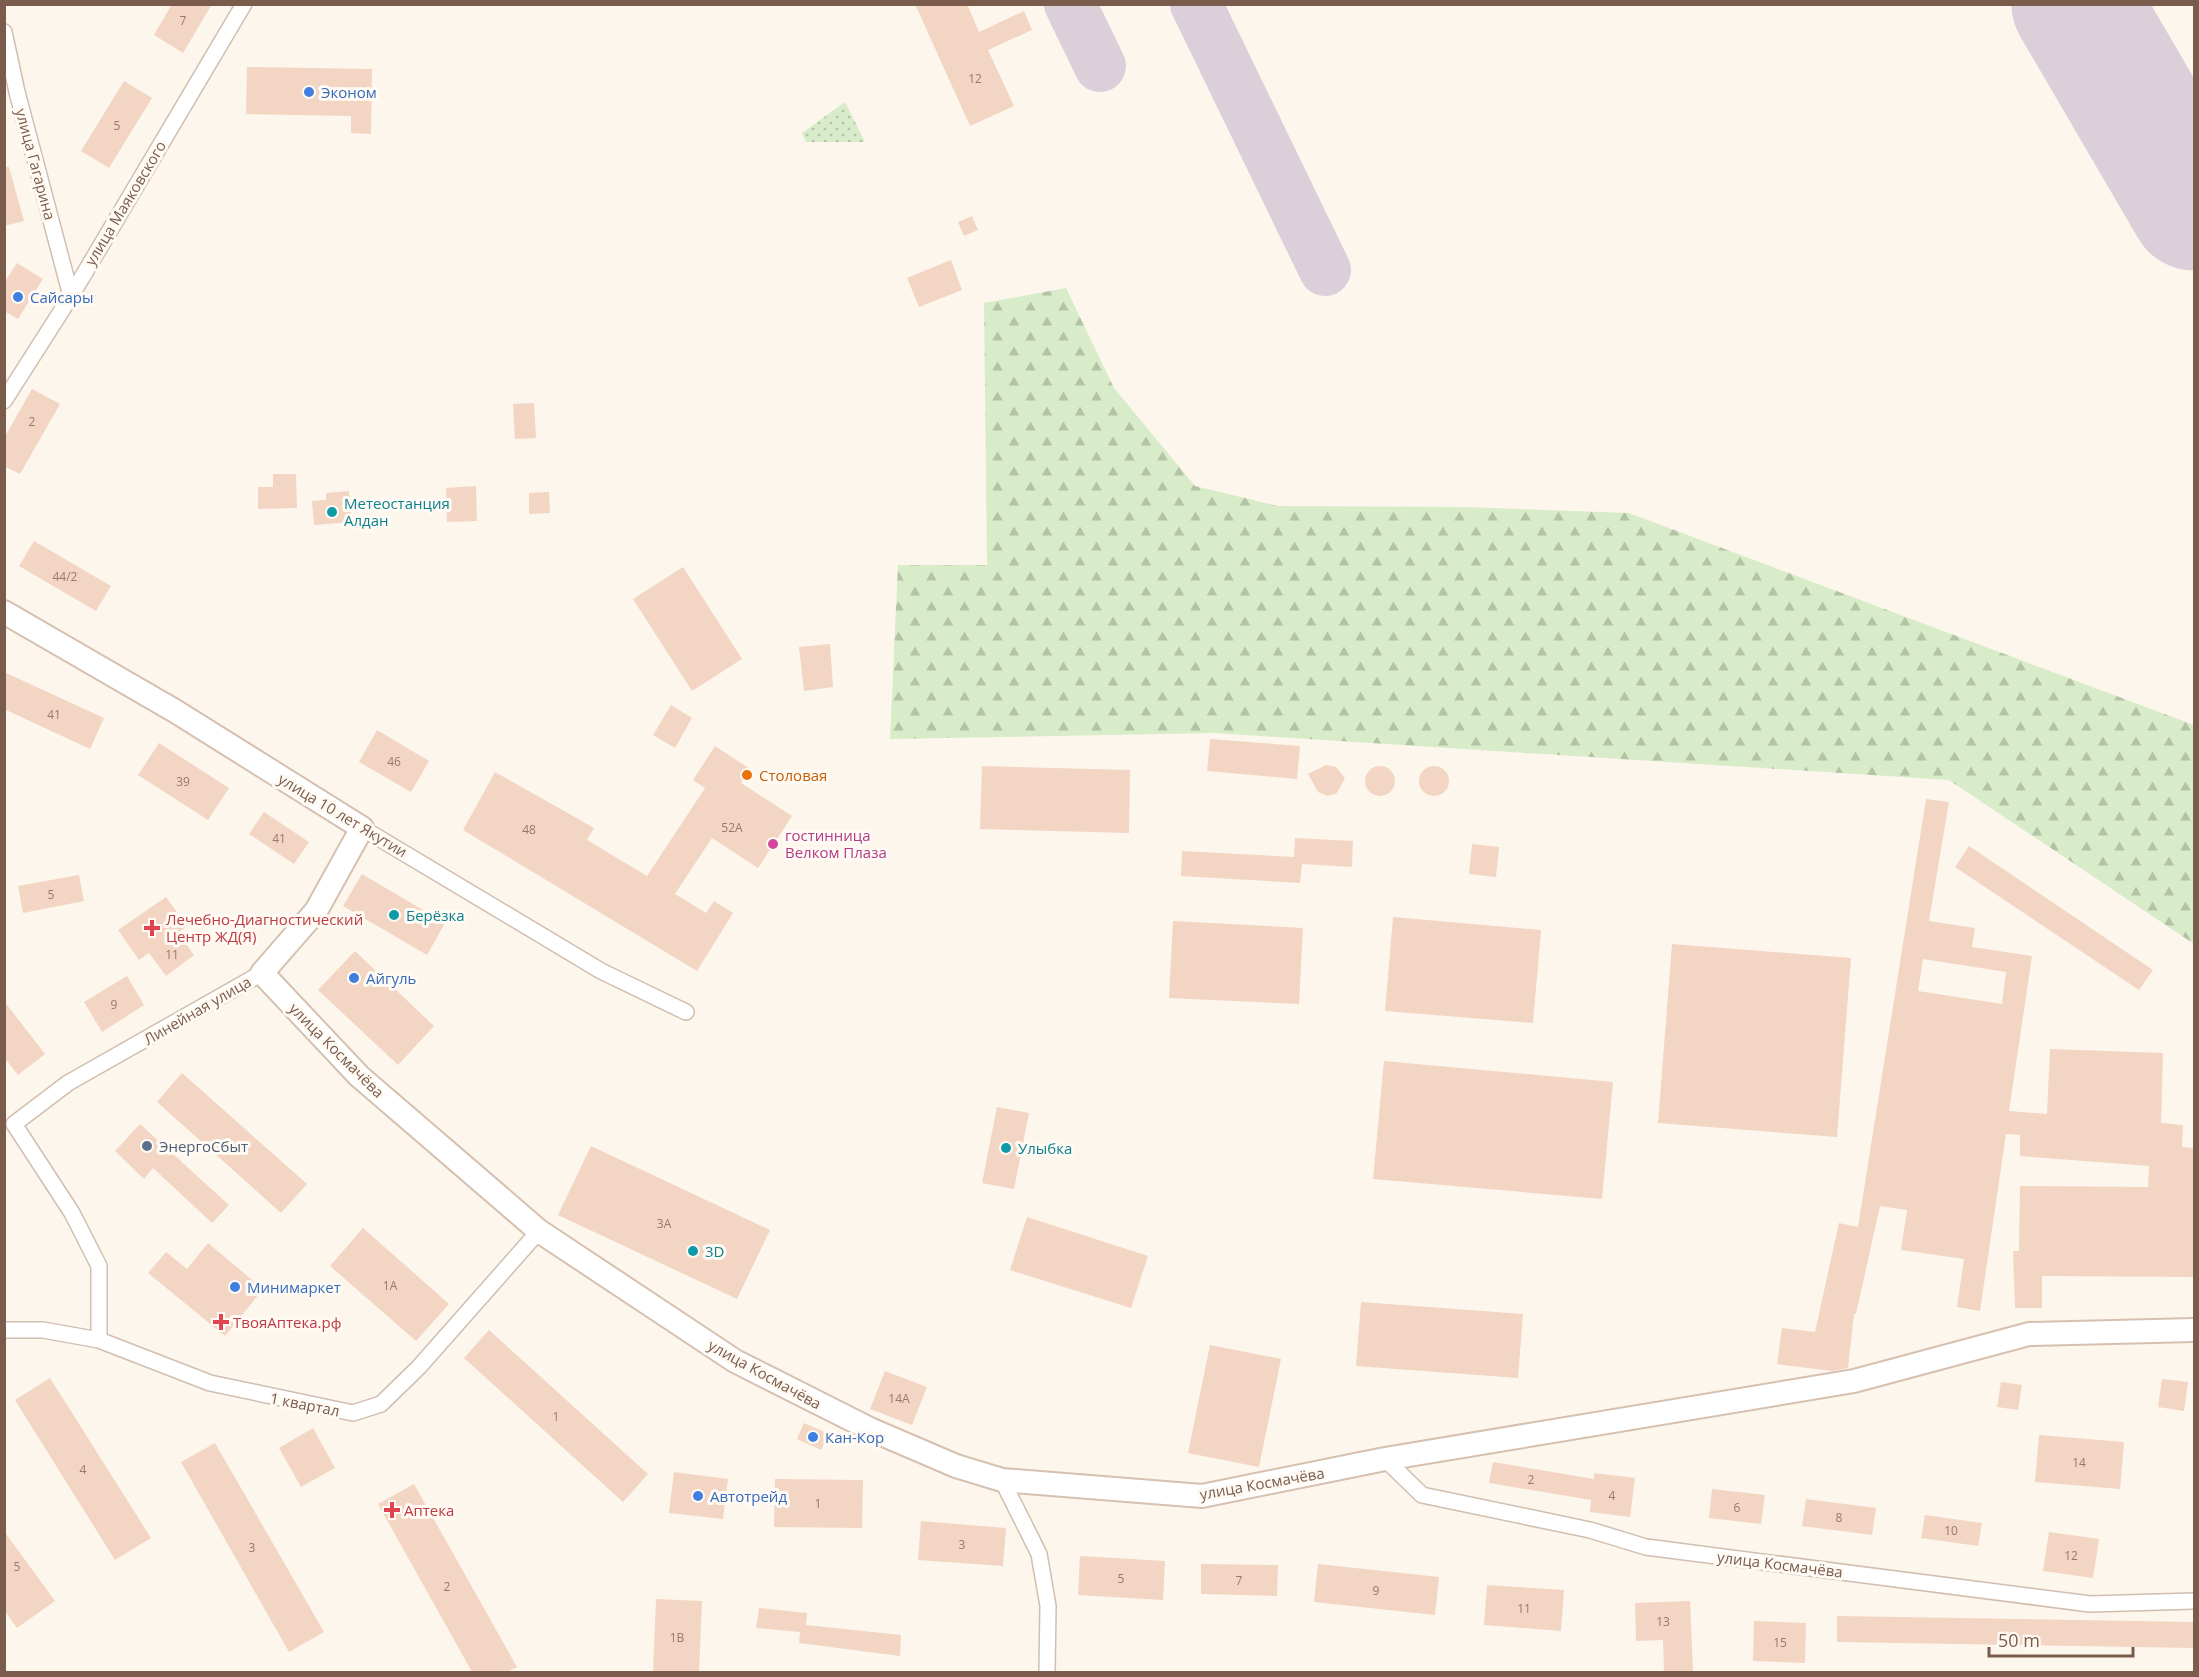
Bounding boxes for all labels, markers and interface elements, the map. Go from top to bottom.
house number: 7 [180,12,187,29]
house number: 12 [968,70,982,87]
place label: Эконом [321,82,377,102]
marker: Эконом [302,85,316,99]
street label: улица Гагарина [11,106,61,222]
house number: 5 [114,117,121,134]
street label: улица Маяковского [80,137,170,269]
place label: Сайсары [30,287,94,307]
marker: Сайсары [11,290,25,304]
house number: 2 [29,413,36,430]
place label: Метеостанция Алдан [344,493,450,530]
marker: Метеостанция Алдан [325,505,339,519]
house number: 44/2 [53,568,78,585]
house number: 41 [47,706,61,723]
house number: 46 [387,753,401,770]
place label: Столовая [759,765,827,785]
marker: Столовая [740,768,754,782]
street label: улица 10 лет Якутии [275,769,411,861]
house number: 39 [176,773,190,790]
house number: 52А [721,819,743,836]
house number: 48 [522,821,536,838]
place label: гостинница Велком Плаза [785,825,887,862]
house number: 41 [272,830,286,847]
marker: гостинница Велком Плаза [766,837,780,851]
house number: 5 [48,886,55,903]
place label: Берёзка [406,905,465,925]
marker: Берёзка [387,908,401,922]
place label: Лечебно-Диагностический Центр ЖД(Я) [166,909,363,946]
marker: Лечебно-Диагностический Центр ЖД(Я) [143,919,161,937]
house number: 11 [165,946,179,963]
place label: Айгуль [366,968,417,988]
street label: Линейная улица [140,971,254,1049]
marker: Айгуль [347,971,361,985]
house number: 9 [111,996,118,1013]
street label: улица Космачёва [285,998,389,1102]
place label: ЭнергоСбыт [159,1136,248,1156]
place label: Улыбка [1018,1138,1072,1158]
marker: ЭнергоСбыт [140,1139,154,1153]
marker: Улыбка [999,1141,1013,1155]
house number: 3А [657,1215,672,1232]
place label: 3D [705,1241,724,1261]
marker: 3D [686,1244,700,1258]
place label: Минимаркет [247,1277,341,1297]
house number: 1А [383,1277,398,1294]
marker: Минимаркет [228,1280,242,1294]
place label: ТвояАптека.рф [233,1312,341,1332]
marker: ТвояАптека.рф [214,1315,228,1329]
street label: улица Космачёва [705,1335,825,1413]
street label: 1 квартал [269,1387,341,1421]
house number: 14А [888,1390,910,1407]
house number: 1 [553,1408,559,1425]
place label: Кан-Кор [825,1427,884,1447]
marker: Кан-Кор [806,1430,820,1444]
house number: 14 [2072,1454,2086,1471]
house number: 4 [80,1461,87,1478]
street label: улица Космачёва [1198,1462,1326,1504]
house number: 2 [1528,1471,1535,1488]
place label: Автотрейд [710,1486,787,1506]
house number: 4 [1609,1487,1616,1504]
marker: Автотрейд [691,1489,705,1503]
house number: 1 [815,1495,821,1512]
house number: 6 [1734,1499,1741,1516]
place label: Аптека [404,1500,454,1520]
marker: Аптека [385,1503,399,1517]
house number: 8 [1836,1509,1843,1526]
house number: 10 [1944,1522,1958,1539]
house number: 3 [959,1536,966,1553]
house number: 3 [249,1539,256,1556]
street label: улица Космачёва [1716,1546,1844,1582]
house number: 12 [2064,1547,2078,1564]
house number: 5 [14,1558,21,1575]
house number: 5 [1118,1570,1125,1587]
house number: 7 [1236,1572,1243,1589]
house number: 2 [444,1578,451,1595]
house number: 9 [1373,1582,1380,1599]
house number: 11 [1517,1600,1531,1617]
house number: 13 [1656,1613,1670,1630]
scale bar [1989,1620,2133,1658]
text: 50 m [1998,1628,2040,1652]
house number: 1В [670,1629,685,1646]
house number: 15 [1773,1634,1787,1651]

